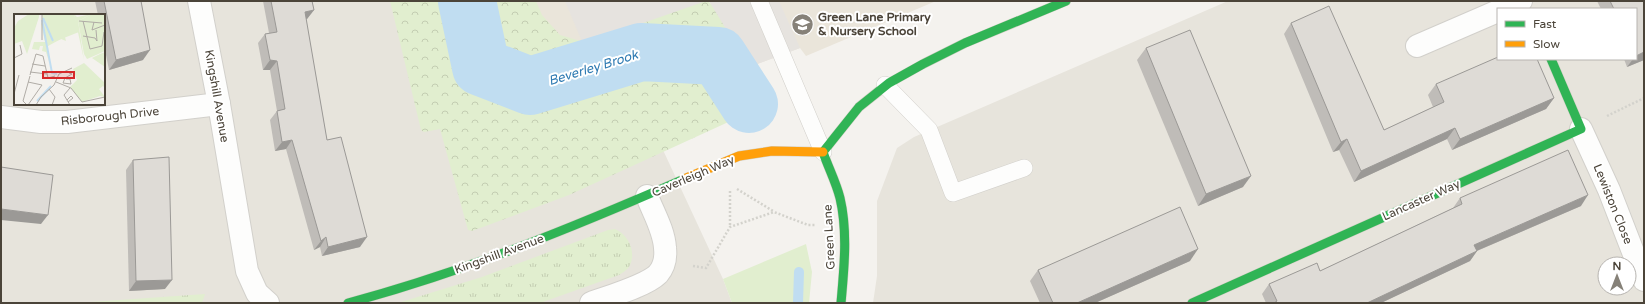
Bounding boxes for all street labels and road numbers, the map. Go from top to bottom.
street label: Kingshill Avenue [202,48,232,144]
street label: Risborough Drive [60,104,160,128]
street label: Caverleigh Way [650,152,737,200]
street label: Lewiston Close [1591,162,1636,246]
street label: Lancaster Way [1380,176,1463,223]
street label: Green Lane [820,204,838,270]
street label: Kingshill Avenue [452,231,546,277]

